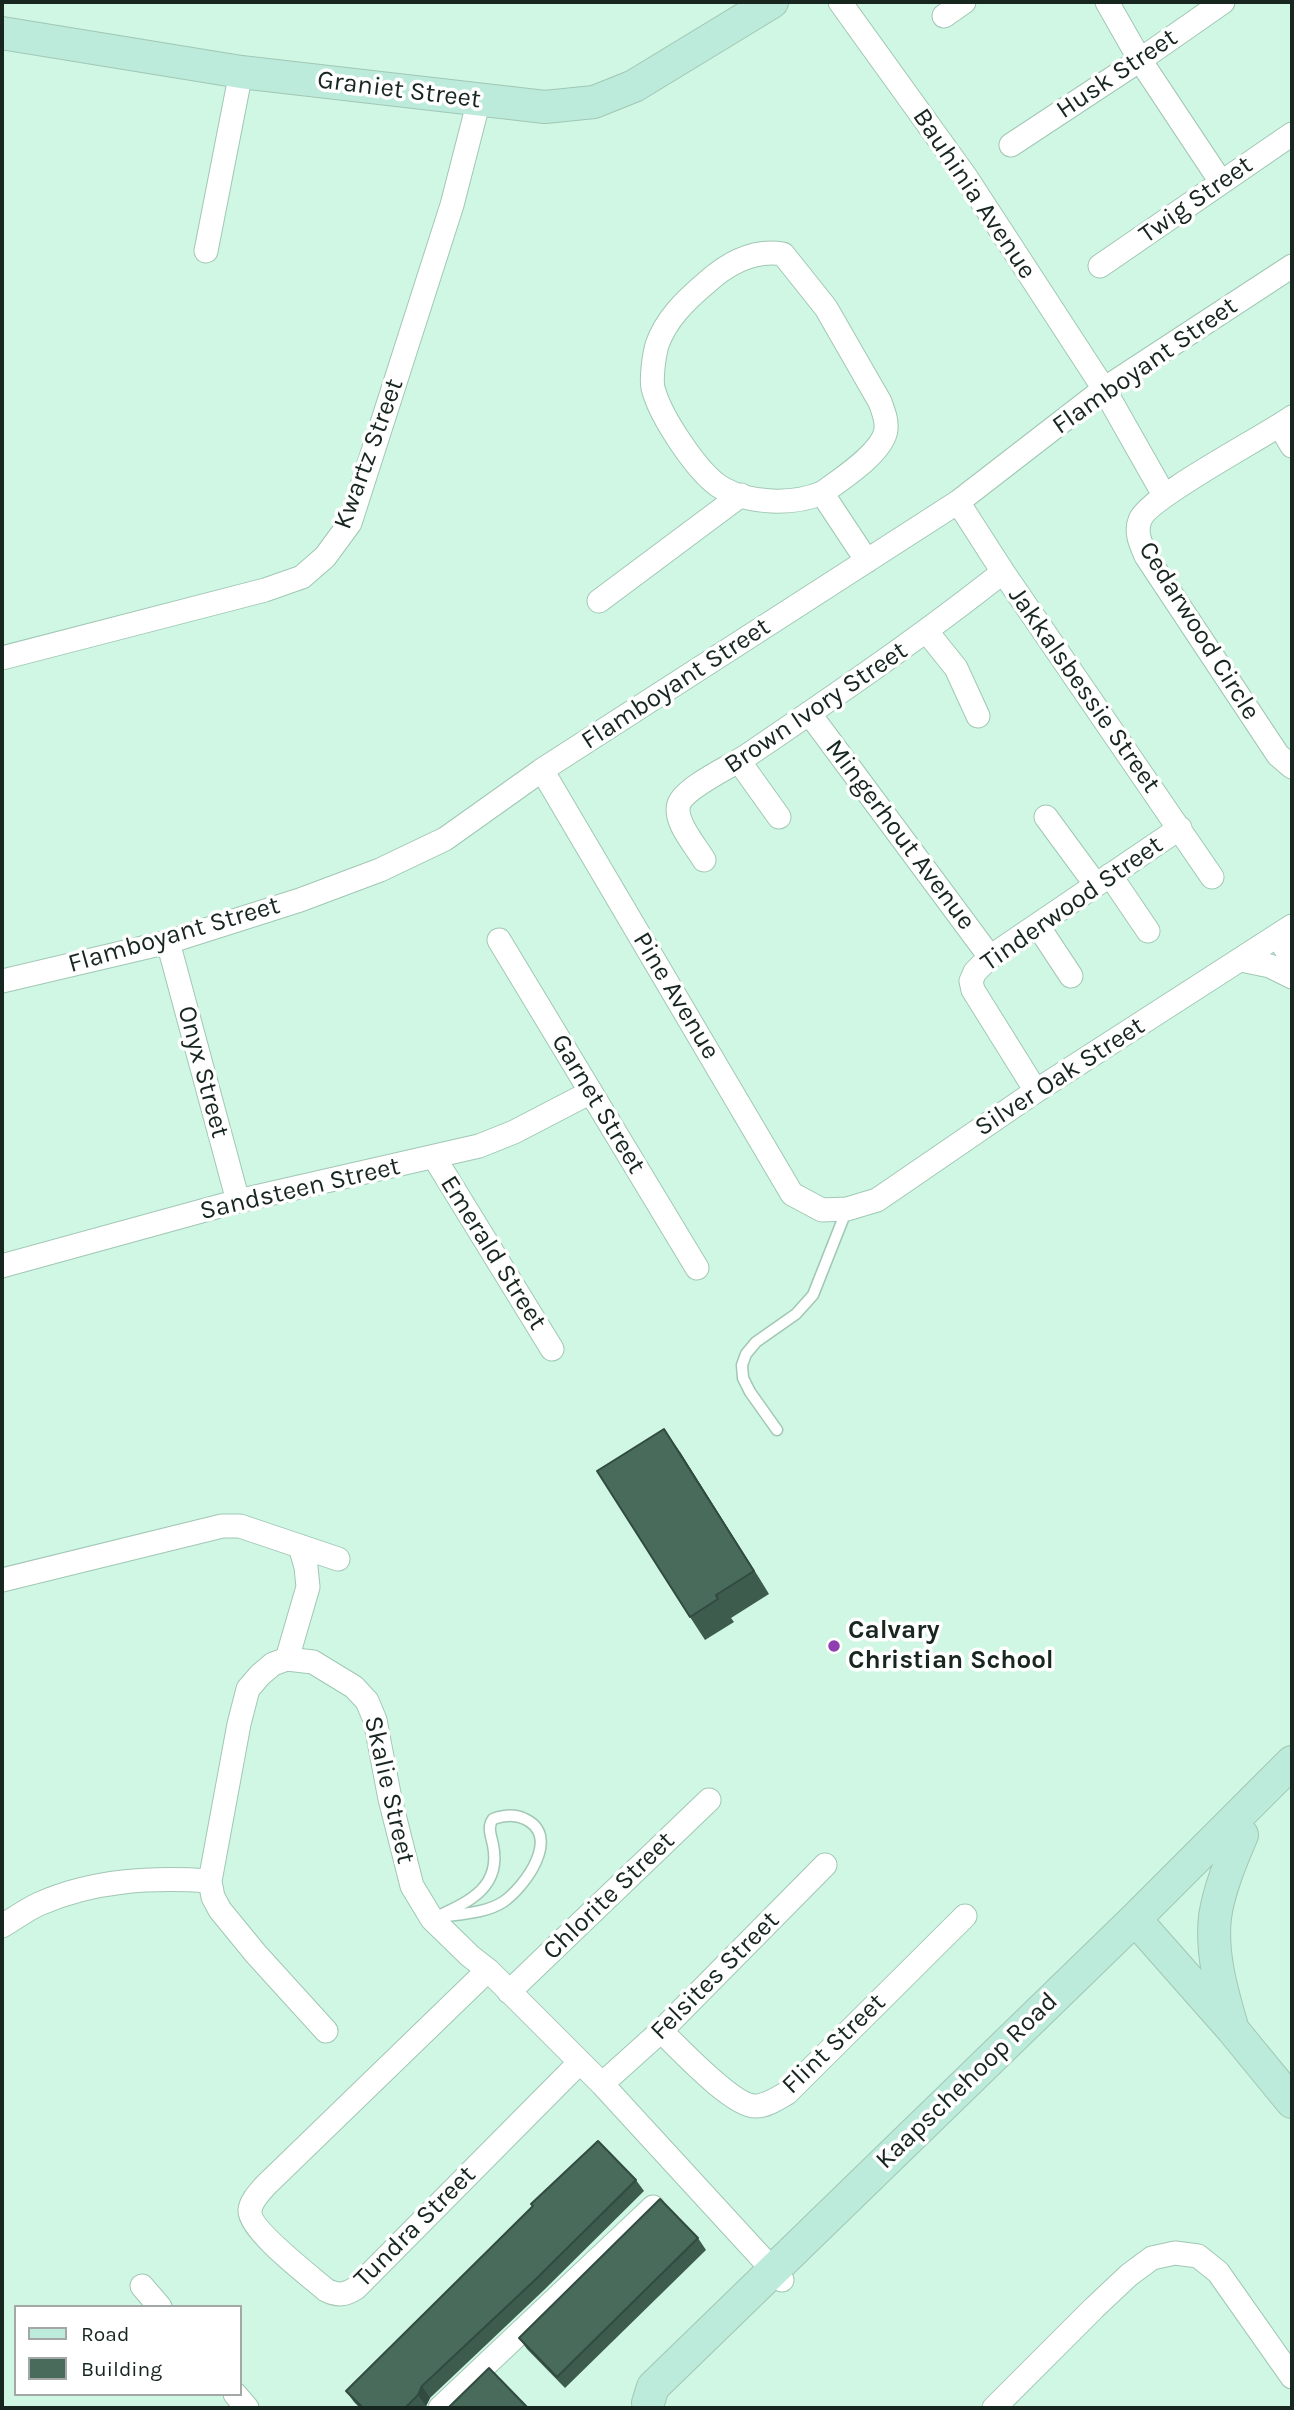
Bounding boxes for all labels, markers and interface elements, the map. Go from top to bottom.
street label: Husk Street [1051,22,1183,126]
street label: Graniet Street [315,64,483,116]
street label: Bauhinia Avenue [905,103,1043,285]
street label: Twig Street [1133,150,1259,250]
street label: Flamboyant Street [1047,291,1243,441]
street label: Kwartz Street [327,374,411,534]
street label: Cedarwood Circle [1132,536,1266,726]
street label: Jakkalsbessie Street [1001,581,1167,799]
street label: Flamboyant Street [576,611,776,757]
street label: Brown Ivory Street [719,635,913,781]
street label: Mingerhout Avenue [818,734,982,936]
street label: Tinderwood Street [975,830,1169,978]
street label: Flamboyant Street [65,890,283,980]
street label: Pine Avenue [626,927,726,1065]
street label: Onyx Street [170,1003,236,1141]
street label: Silver Oak Street [969,1011,1151,1143]
street label: Garnet Street [544,1029,652,1179]
street label: Sandsteen Street [197,1151,403,1227]
street label: Emerald Street [433,1170,553,1336]
place label: Calvary Christian School [848,1615,1054,1676]
marker: Calvary Christian School [826,1638,842,1654]
street label: Skalie Street [357,1713,421,1867]
street label: Chlorite Street [537,1825,681,1967]
street label: Felsites Street [644,1905,786,2047]
street label: Kaapschehoop Road [869,1986,1065,2176]
street label: Flint Street [776,1987,892,2101]
street label: Tundra Street [348,2160,482,2294]
legend [14,2305,242,2396]
text: Road [81,2322,129,2346]
text: Building [81,2357,162,2381]

